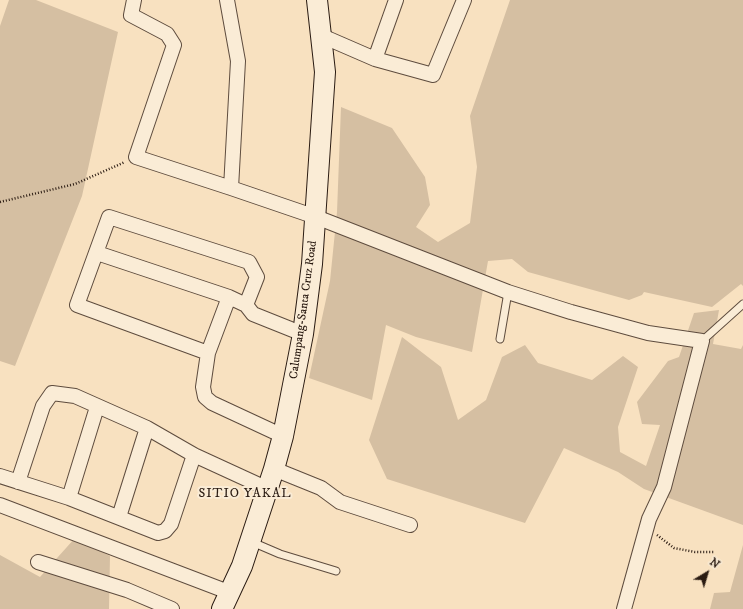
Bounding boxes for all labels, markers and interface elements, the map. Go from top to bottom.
street label: Calumpang-Santa Cruz Road [287,240,321,380]
district label: SITIO YAKAL [198,486,292,502]
north arrow [687,553,727,593]
text: N [707,555,722,572]

